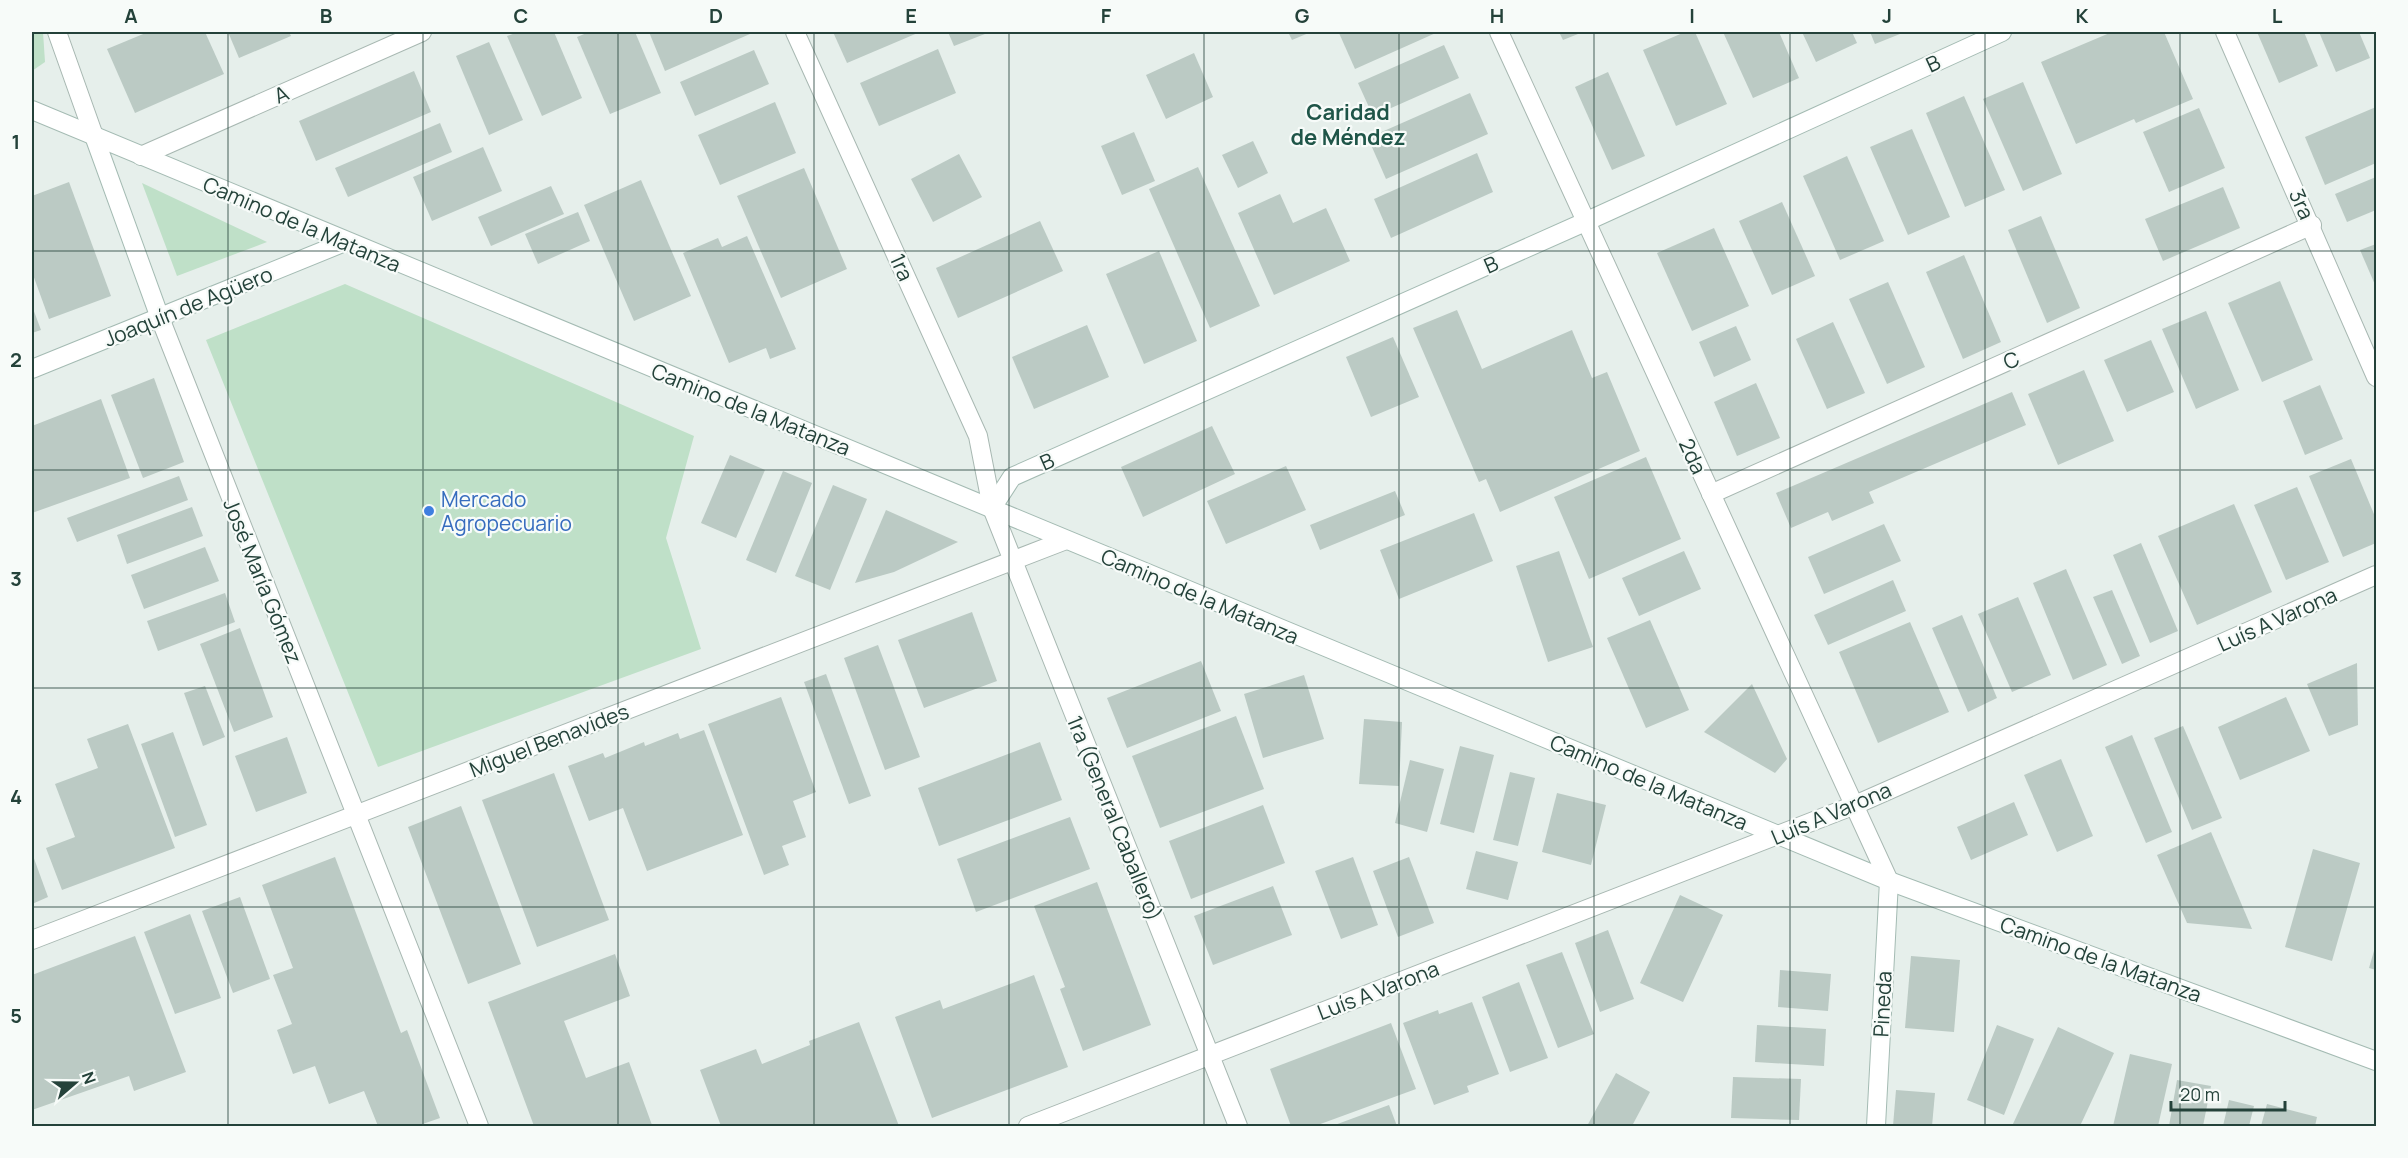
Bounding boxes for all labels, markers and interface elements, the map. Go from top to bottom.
text: A [124,2,138,29]
text: B [320,2,333,29]
text: C [514,2,528,29]
text: D [709,2,723,29]
text: E [905,2,917,29]
text: F [1101,2,1112,29]
text: G [1295,2,1310,29]
text: H [1490,2,1504,29]
text: I [1689,2,1695,29]
text: J [1882,2,1892,29]
text: K [2076,2,2089,29]
text: L [2272,2,2283,29]
street label: B [1921,48,1945,78]
street label: A [269,79,293,109]
district label: Caridad de Méndez [1290,97,1406,152]
text: 1 [12,128,20,155]
street label: Camino de la Matanza [199,170,405,278]
street label: 3ra [2283,184,2321,224]
street label: 1ra [884,249,920,285]
street label: B [1479,249,1503,279]
street label: Joaquín de Agüero [100,259,276,353]
street label: C [1998,344,2024,376]
text: 2 [10,346,22,373]
street label: Camino de la Matanza [647,356,855,462]
street label: 2da [1673,434,1713,478]
street label: B [1035,446,1059,476]
place label: Mercado Agropecuario [441,485,572,537]
street label: José María Gómez [217,494,309,668]
marker: Mercado Agropecuario [422,504,436,518]
street label: Camino de la Matanza [1097,542,1303,650]
text: 3 [10,565,22,592]
street label: Luís A Varona [2213,580,2341,658]
street label: Miguel Benavides [465,697,633,783]
street label: 1ra (General Caballero) [1061,711,1169,925]
street label: Camino de la Matanza [1546,728,1752,836]
street label: Luís A Varona [1767,775,1895,851]
text: 4 [10,783,22,810]
street label: Camino de la Matanza [1997,910,2205,1008]
street label: Luís A Varona [1313,954,1443,1026]
street label: Pineda [1866,970,1898,1038]
text: 5 [10,1002,22,1029]
north arrow [45,1053,105,1113]
text: N [77,1069,101,1087]
scale bar [2171,1074,2285,1112]
text: 20 m [2180,1082,2220,1106]

